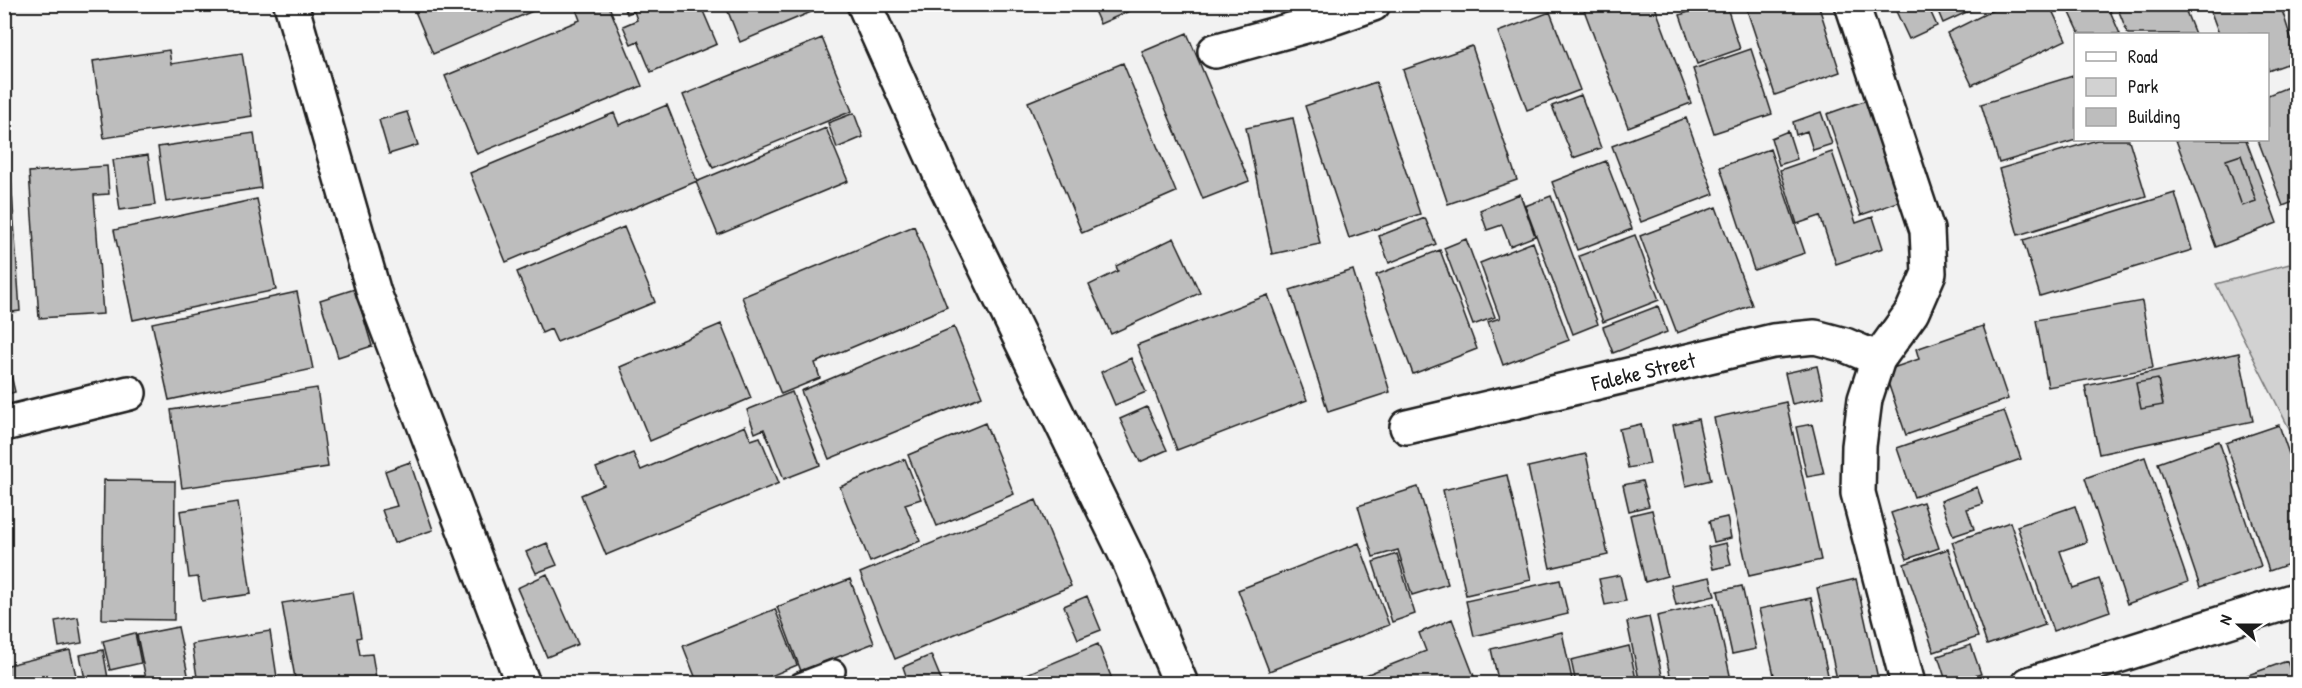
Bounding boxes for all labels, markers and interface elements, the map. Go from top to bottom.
legend [2074,33,2269,141]
text: Road [2128,44,2158,69]
text: Park [2128,74,2159,99]
text: Building [2128,104,2180,129]
street label: Faleke Street [1588,345,1699,398]
north arrow [2209,595,2269,655]
text: N [2213,611,2237,628]

